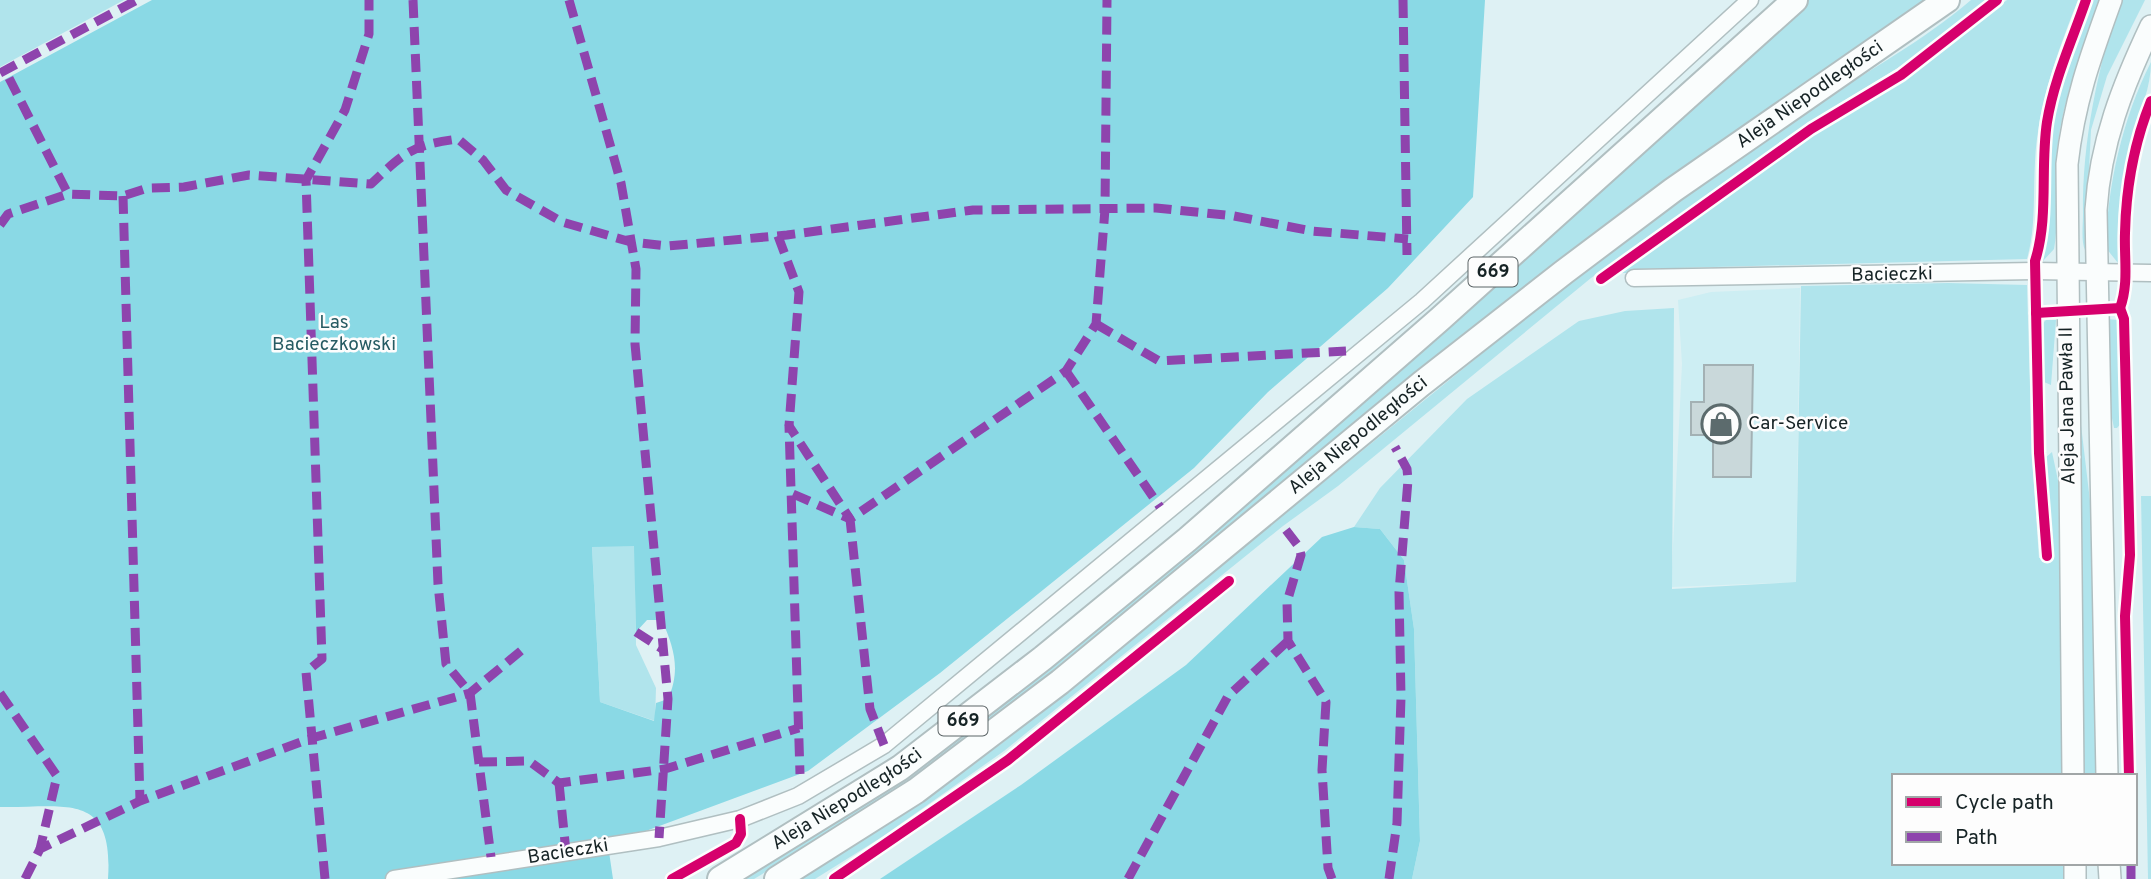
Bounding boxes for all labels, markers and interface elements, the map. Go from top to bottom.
street label: Aleja Niepodległości [1732,36,1888,154]
road number: 669 [1468,258,1518,286]
street label: Bacieczki [1851,262,1933,288]
park label: Las Bacieczkowski [272,311,396,357]
street label: Aleja Jana Pawła II [2055,327,2081,485]
street label: Aleja Niepodległości [1284,371,1433,500]
shop icon: Car-Service [1700,403,1742,445]
place label: Car-Service [1748,412,1848,436]
road number: 669 [939,706,988,736]
street label: Aleja Niepodległości [767,743,927,856]
legend [1892,774,2137,865]
text: Cycle path [1955,790,2054,817]
text: Path [1955,825,1998,852]
street label: Bacieczki [526,834,610,870]

